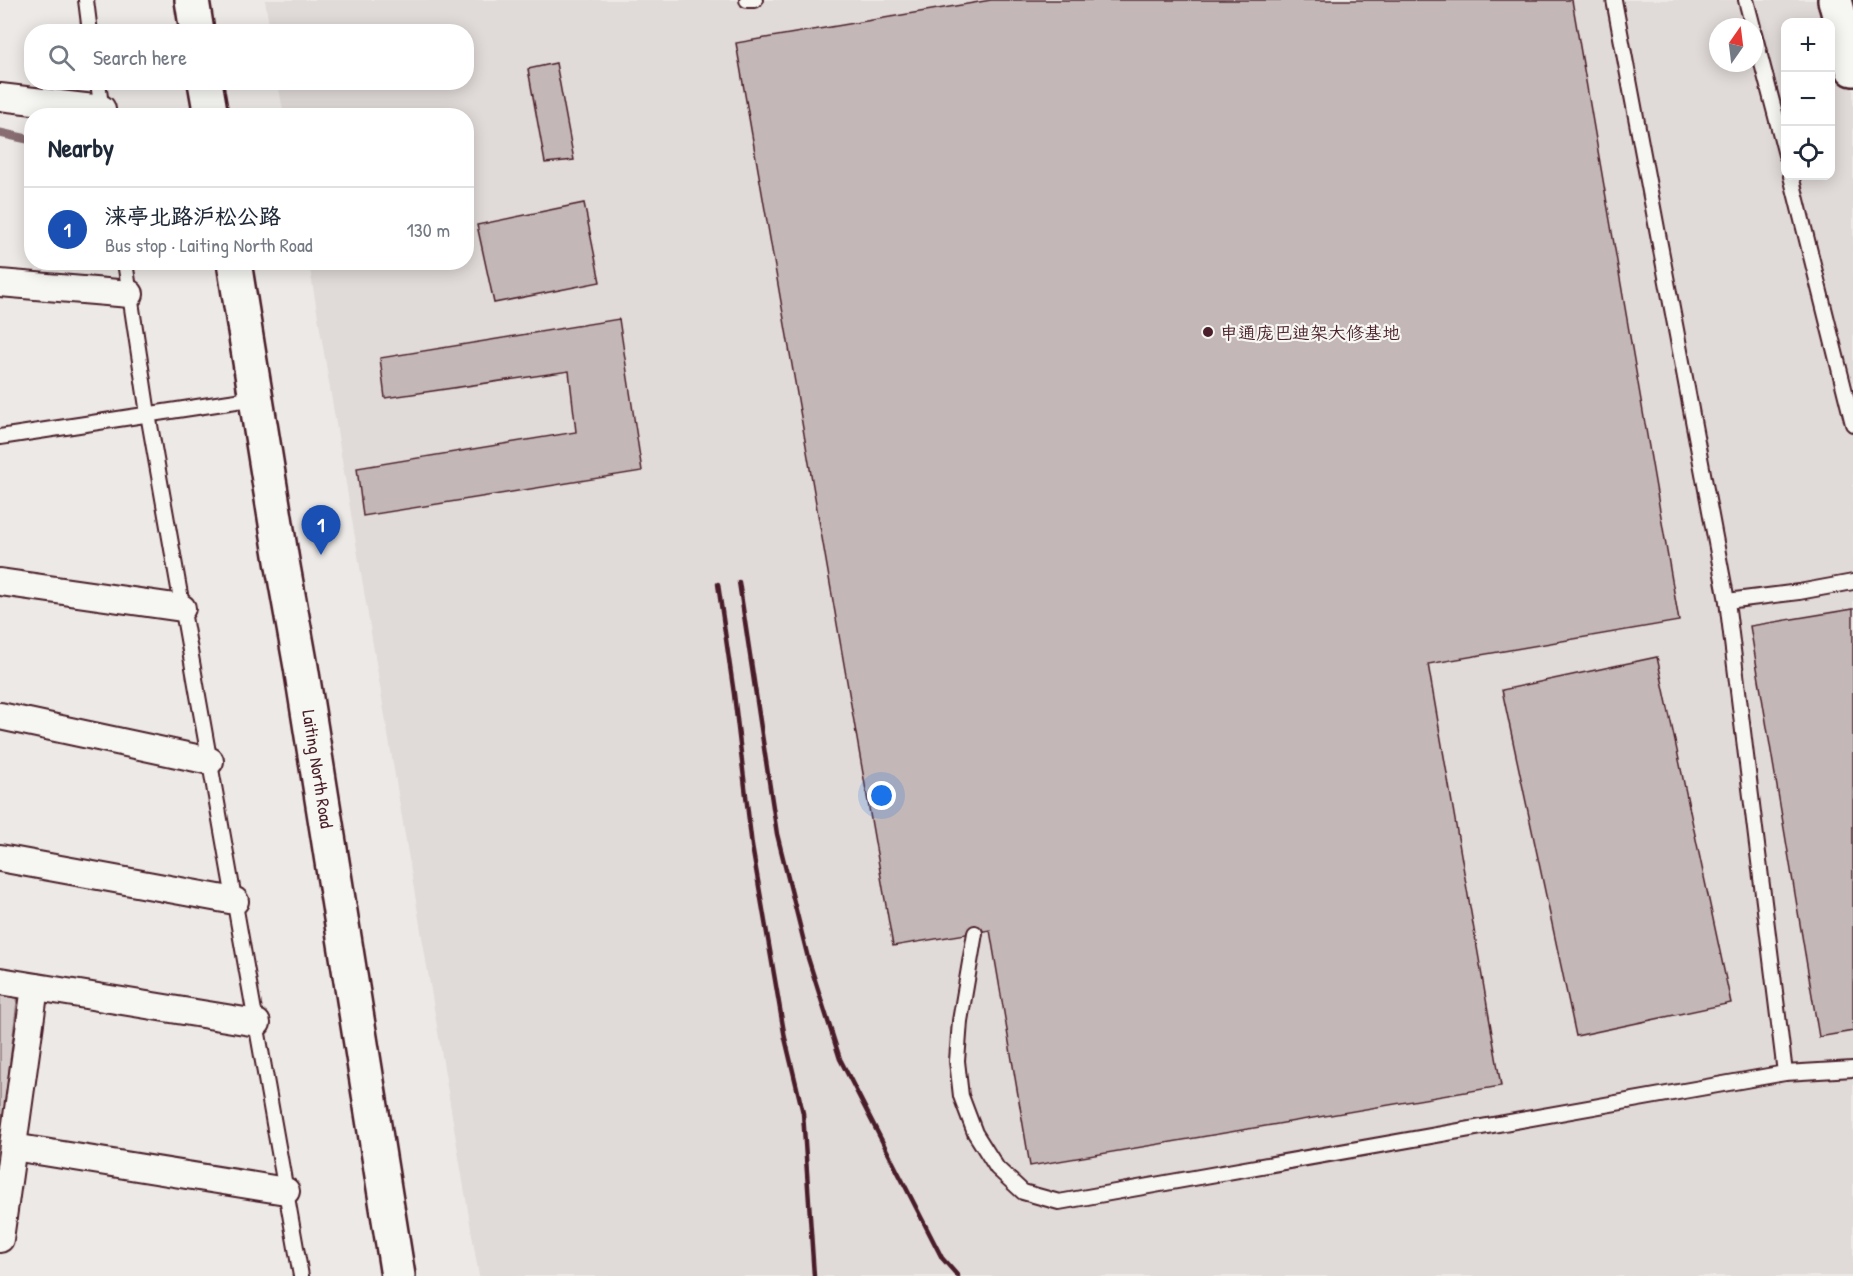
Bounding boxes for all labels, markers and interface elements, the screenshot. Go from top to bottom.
north arrow [1709,18,1763,72]
map controls [1781,18,1835,180]
button: + [1781,18,1835,72]
search box [24,24,474,90]
icon: search [45,41,78,74]
text: Search here [93,42,187,72]
button: − [1781,72,1835,126]
button: locate [1781,126,1835,180]
text: Nearby [48,130,114,165]
text: 涞亭北路沪松公路 [105,201,281,231]
text: 1 [64,216,71,243]
text: 130 m [407,216,450,243]
text: Bus stop · Laiting North Road [105,231,313,258]
place label: 申通庞巴迪架大修基地 [1220,320,1400,345]
marker: 申通庞巴迪架大修基地 [1201,325,1215,339]
pin: 1 [302,506,340,555]
street label: Laiting North Road [296,708,340,830]
your location [867,781,896,810]

